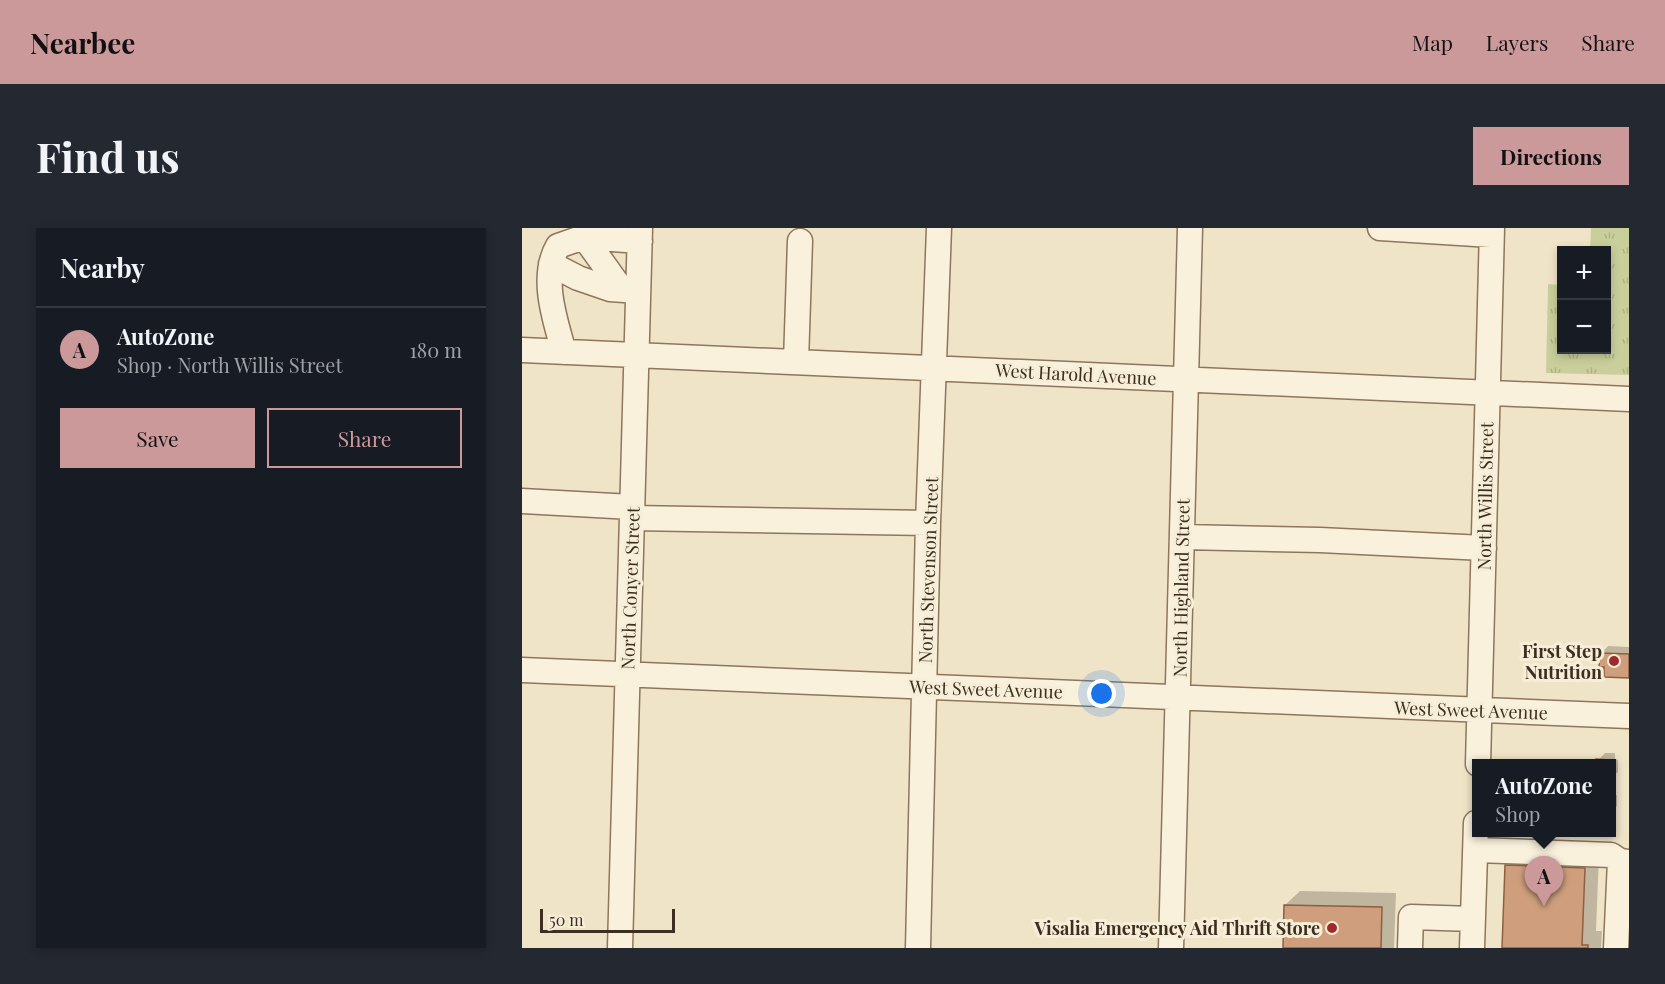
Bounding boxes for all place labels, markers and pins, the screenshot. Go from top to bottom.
place label: First Step Nutrition [1522,639,1602,684]
marker: First Step Nutrition [1607,654,1621,668]
pin: A [1524,856,1564,906]
place label: Visalia Emergency Aid Thrift Store [1033,916,1320,940]
marker: Visalia Emergency Aid Thrift Store [1325,921,1339,935]

